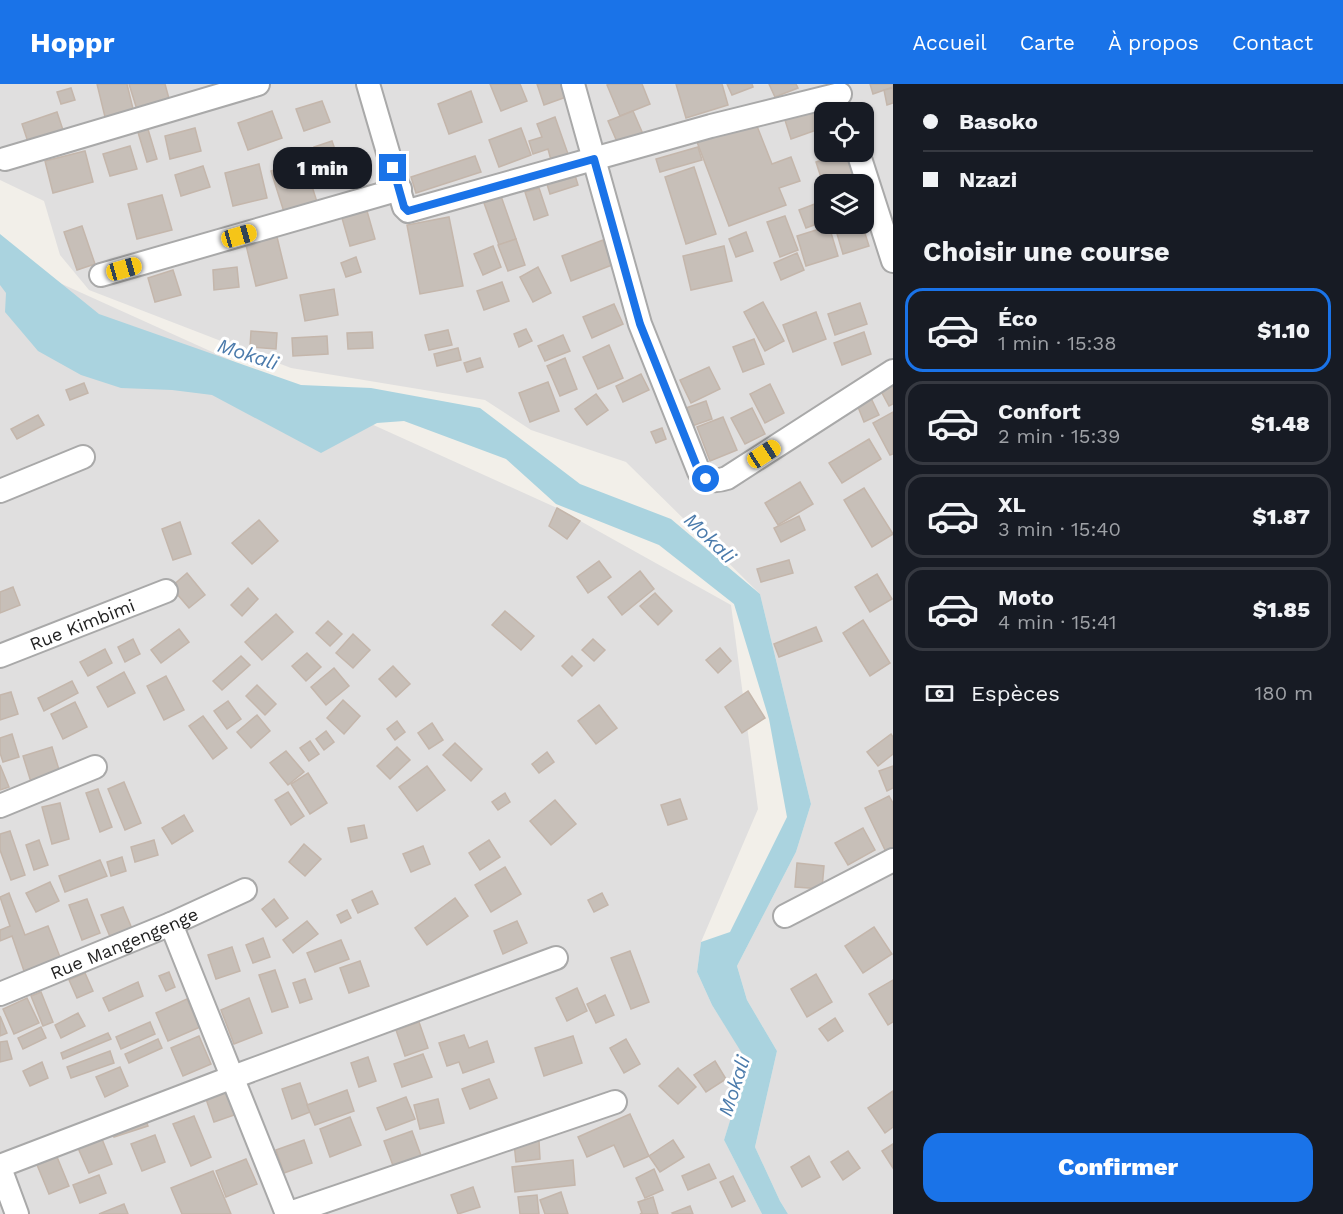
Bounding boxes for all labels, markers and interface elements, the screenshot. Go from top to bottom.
text: Hoppr [30,26,115,59]
text: Accueil [912,30,987,55]
text: Carte [1020,30,1075,55]
text: À propos [1108,30,1199,55]
text: Contact [1232,30,1313,55]
map controls [814,102,874,234]
button: locate [814,102,874,162]
text: Basoko [959,109,1038,134]
callout: 1 min [273,147,372,189]
route end [379,154,406,181]
text: 1 min [297,156,348,180]
text: Nzazi [959,167,1017,192]
button: layers [814,174,874,234]
car [219,222,259,250]
text: Choisir une course [923,236,1170,268]
car [104,255,144,283]
icon: car [926,303,980,357]
text: Éco [998,306,1037,331]
text: $1.10 [1257,318,1310,343]
text: 1 min · 15:38 [998,331,1116,355]
water label: Mokali [215,333,282,375]
icon: car [926,396,980,450]
text: Confort [998,399,1081,424]
text: $1.48 [1251,411,1310,436]
text: 2 min · 15:39 [998,424,1120,448]
car [744,437,784,471]
route start [692,465,719,492]
icon: car [926,489,980,543]
text: XL [998,492,1026,517]
text: $1.87 [1252,504,1310,529]
water label: Mokali [679,508,741,569]
text: 3 min · 15:40 [998,517,1121,541]
icon: car [926,582,980,636]
text: Moto [998,585,1054,610]
street label: Rue Kimbimi [26,594,138,654]
text: $1.85 [1253,597,1310,622]
text: 4 min · 15:41 [998,610,1117,634]
icon: cash [923,677,956,710]
text: Espèces [971,681,1060,706]
text: 180 m [1255,681,1313,705]
street label: Rue Mangengenge [47,903,201,983]
water label: Mokali [713,1052,755,1119]
button: Confirmer [923,1133,1313,1202]

